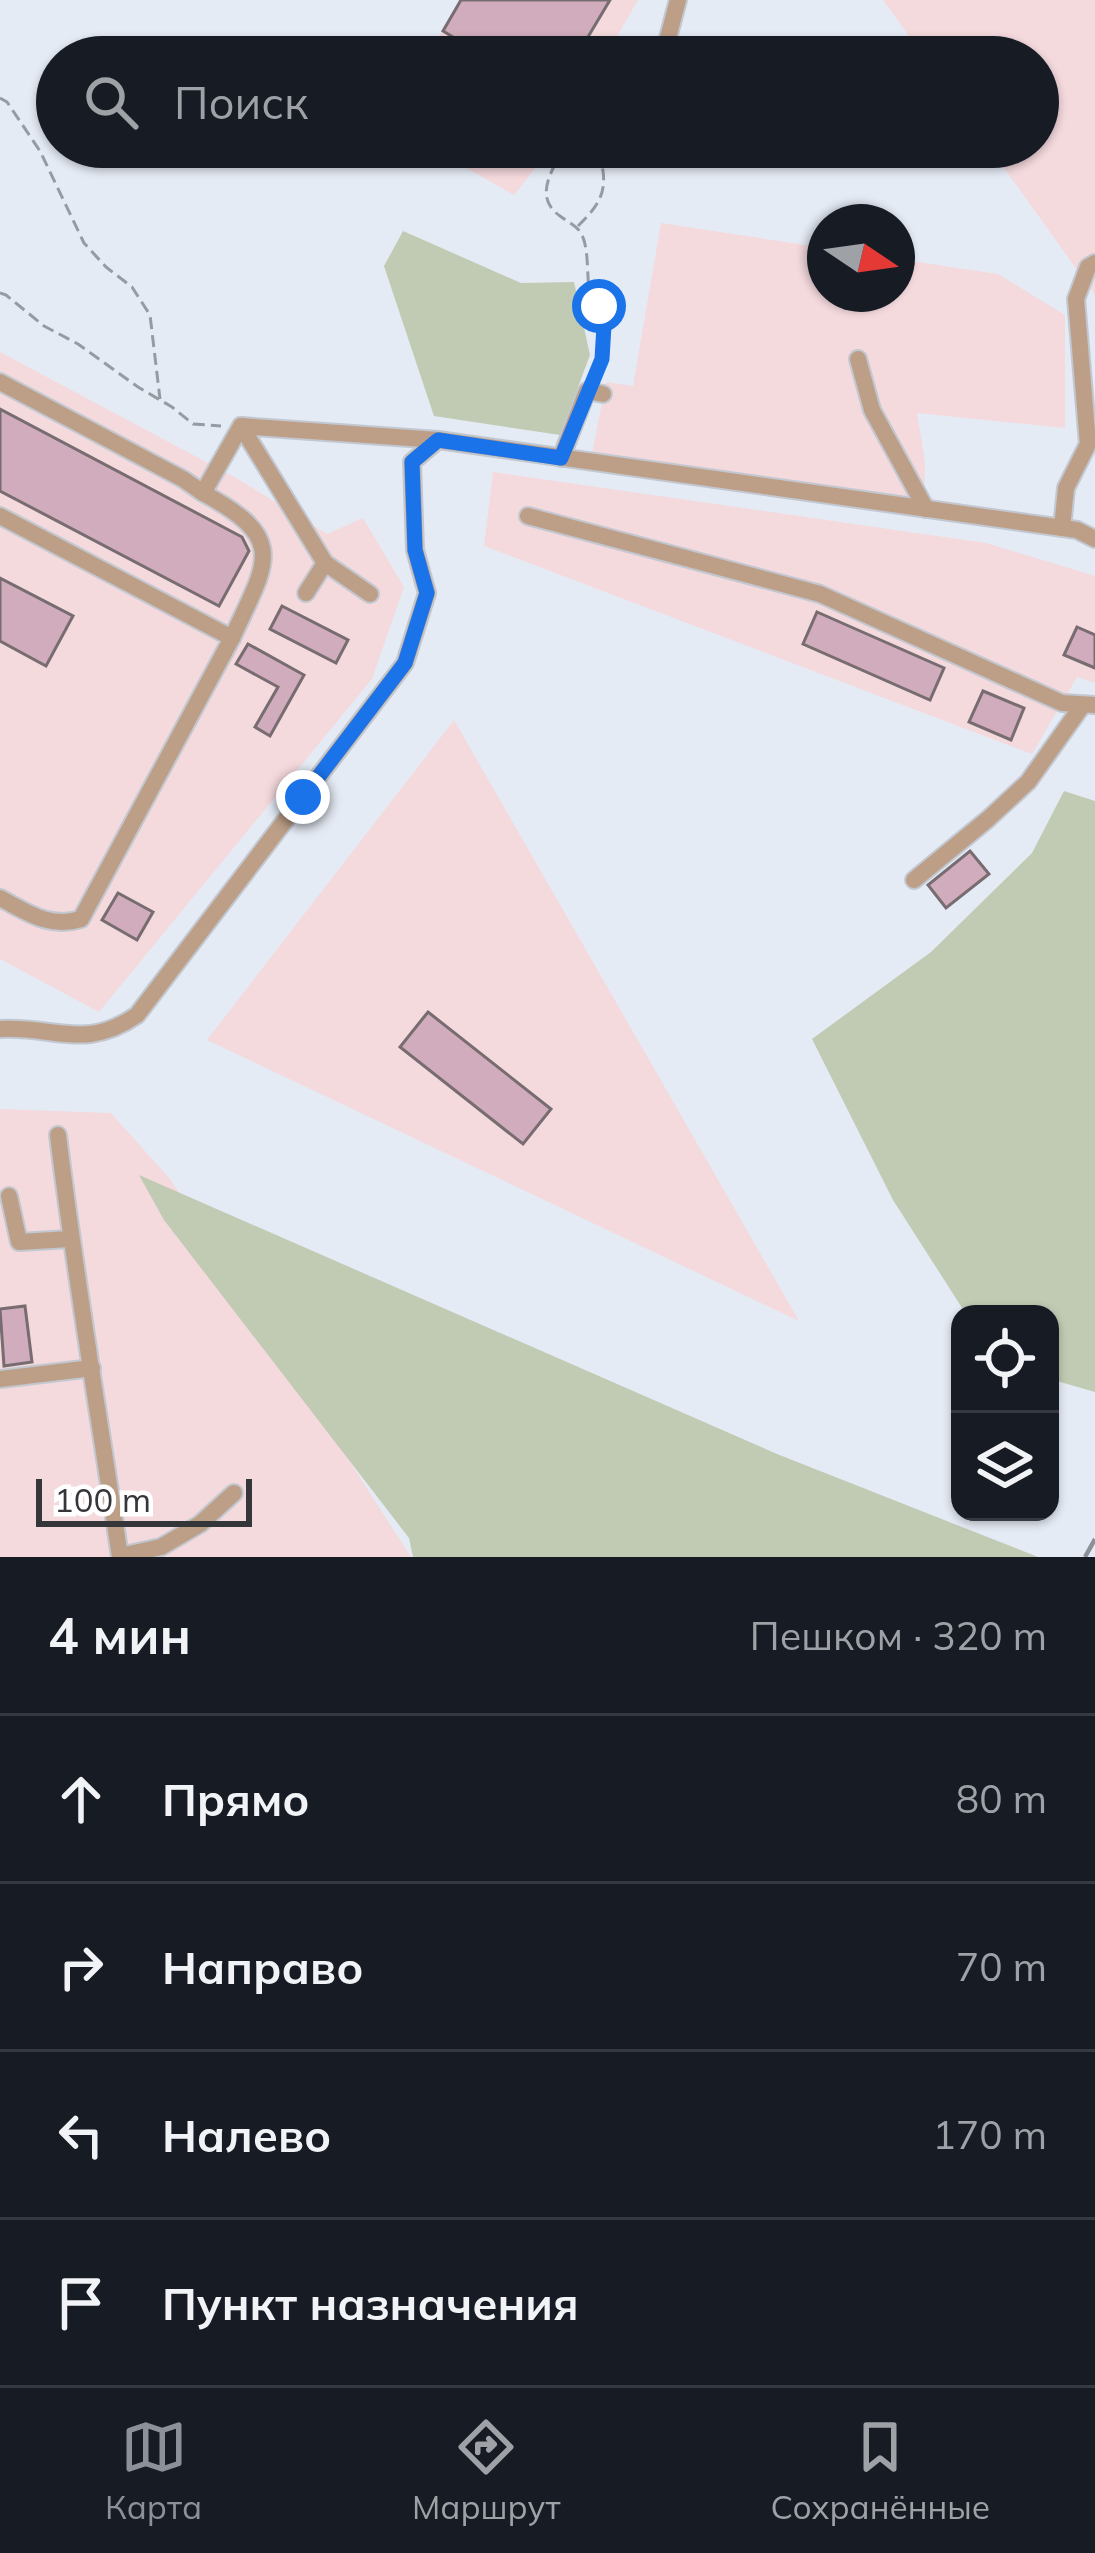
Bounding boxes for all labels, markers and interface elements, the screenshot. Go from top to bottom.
search box [36,36,1059,168]
icon: search [78,69,144,135]
text: Поиск [174,74,308,130]
north arrow [807,204,915,312]
route start [572,279,626,333]
route end [276,770,330,824]
map controls [951,1305,1059,1521]
button: locate [951,1305,1059,1413]
button: layers [951,1413,1059,1521]
scale bar [36,1473,252,1526]
text: 100 m [54,1479,151,1520]
text: 4 мин [48,1603,191,1667]
text: Пешком · 320 m [750,1611,1047,1660]
icon: ahead [48,1766,114,1832]
text: Прямо [162,1771,310,1827]
text: 80 m [956,1774,1047,1823]
icon: right [48,1934,114,2000]
text: Направо [162,1939,363,1995]
text: 70 m [956,1942,1047,1991]
icon: left [48,2102,114,2168]
text: Налево [162,2107,331,2163]
text: 170 m [932,2110,1047,2159]
icon: arrive [48,2270,114,2336]
text: Пункт назначения [162,2275,579,2331]
tab: Карта [105,2414,202,2527]
tab: Маршрут [412,2414,560,2527]
tab: Сохранённые [770,2414,990,2527]

